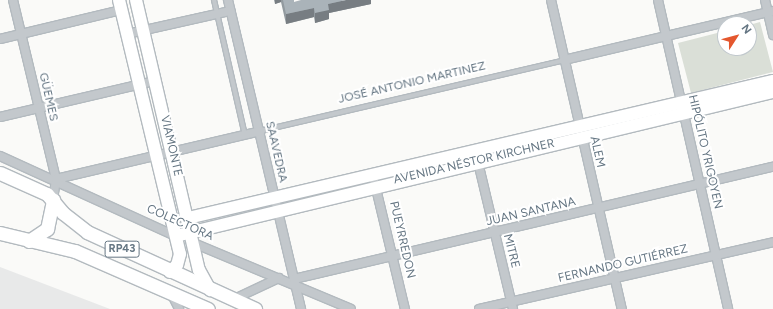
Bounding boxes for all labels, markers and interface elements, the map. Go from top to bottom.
north arrow [717,16,757,56]
text: N [739,22,754,36]
street label: JOSÉ ANTONIO MARTINEZ [337,59,487,107]
street label: GÜEMES [35,71,61,123]
street label: HIPÓLITO YRIGOYEN [685,93,725,211]
street label: VIAMONTE [157,114,185,178]
street label: SAAVEDRA [262,120,290,184]
street label: ALEM [586,135,608,169]
street label: AVENIDA NÉSTOR KIRCHNER [392,136,556,188]
street label: JUAN SANTANA [485,195,577,229]
street label: PUEYRREDON [386,200,418,280]
street label: COLECTORA [144,202,216,244]
street label: MITRE [500,232,522,270]
road number: RP43 [104,240,140,258]
street label: FERNANDO GUTIÉRREZ [557,242,689,286]

